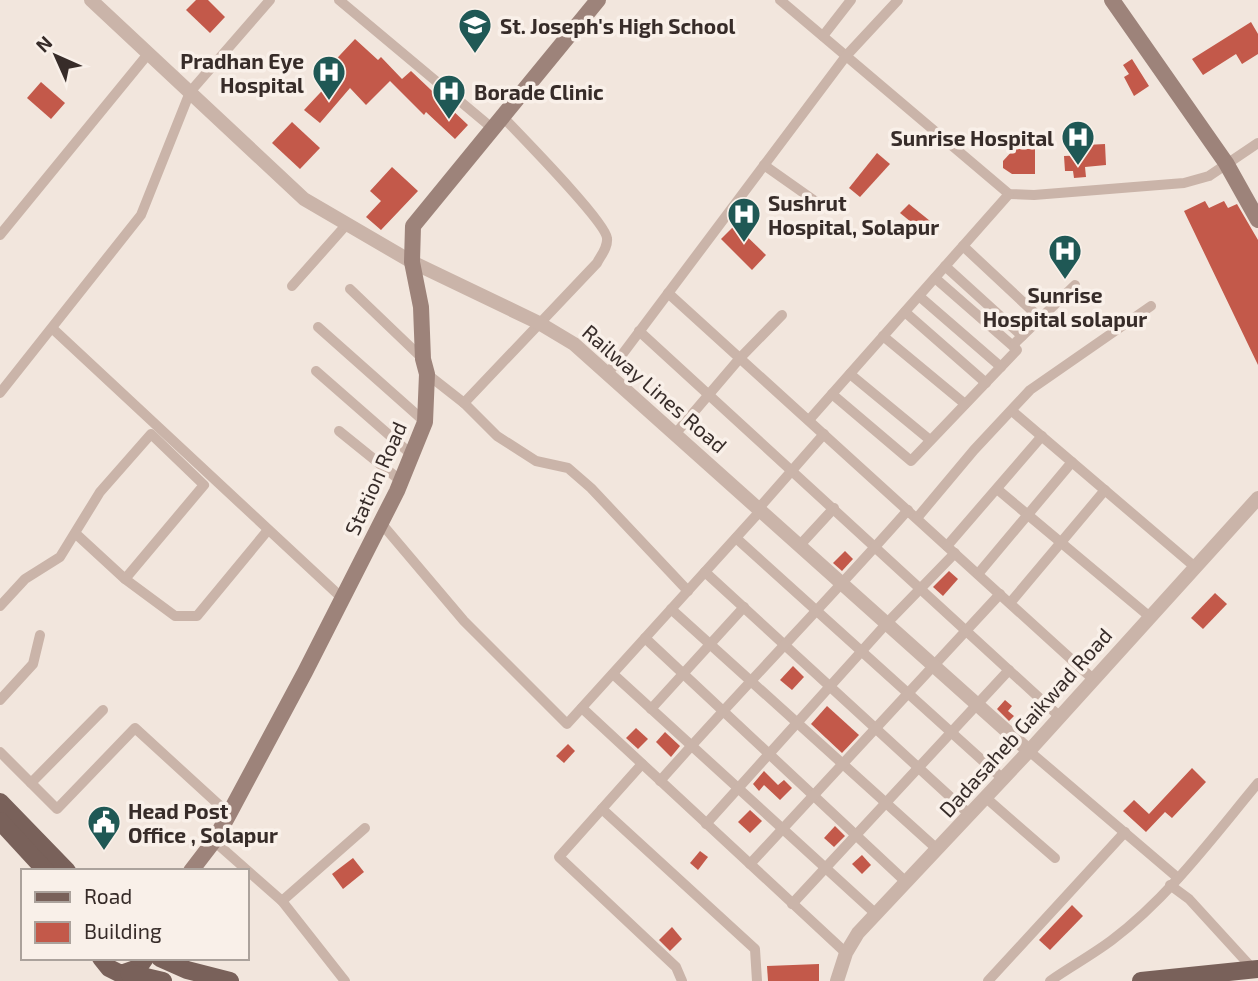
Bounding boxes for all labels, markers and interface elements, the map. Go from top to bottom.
school or university icon: St. Joseph's High School [456,6,494,55]
place label: St. Joseph's High School [500,13,736,38]
north arrow [21,21,91,91]
text: N [31,31,57,57]
place label: Pradhan Eye Hospital [180,48,304,97]
hospital icon: Pradhan Eye Hospital [310,53,348,102]
hospital icon: Borade Clinic [430,72,468,121]
place label: Borade Clinic [474,79,604,104]
hospital icon: Sunrise Hospital [1059,118,1097,167]
place label: Sunrise Hospital [890,125,1054,150]
place label: Sushrut Hospital, Solapur [768,190,939,239]
hospital icon: Sushrut Hospital, Solapur [725,195,763,244]
hospital icon: Sunrise Hospital solapur [1046,232,1084,281]
place label: Sunrise Hospital solapur [983,282,1147,331]
street label: Railway Lines Road [578,319,732,457]
street label: Station Road [339,417,411,539]
street label: Dadasaheb Gaikwad Road [933,622,1117,822]
place label: Head Post Office , Solapur [128,798,278,847]
public building icon: Head Post Office , Solapur [85,803,123,852]
legend [21,869,248,960]
text: Road [84,883,132,908]
text: Building [84,918,162,943]

